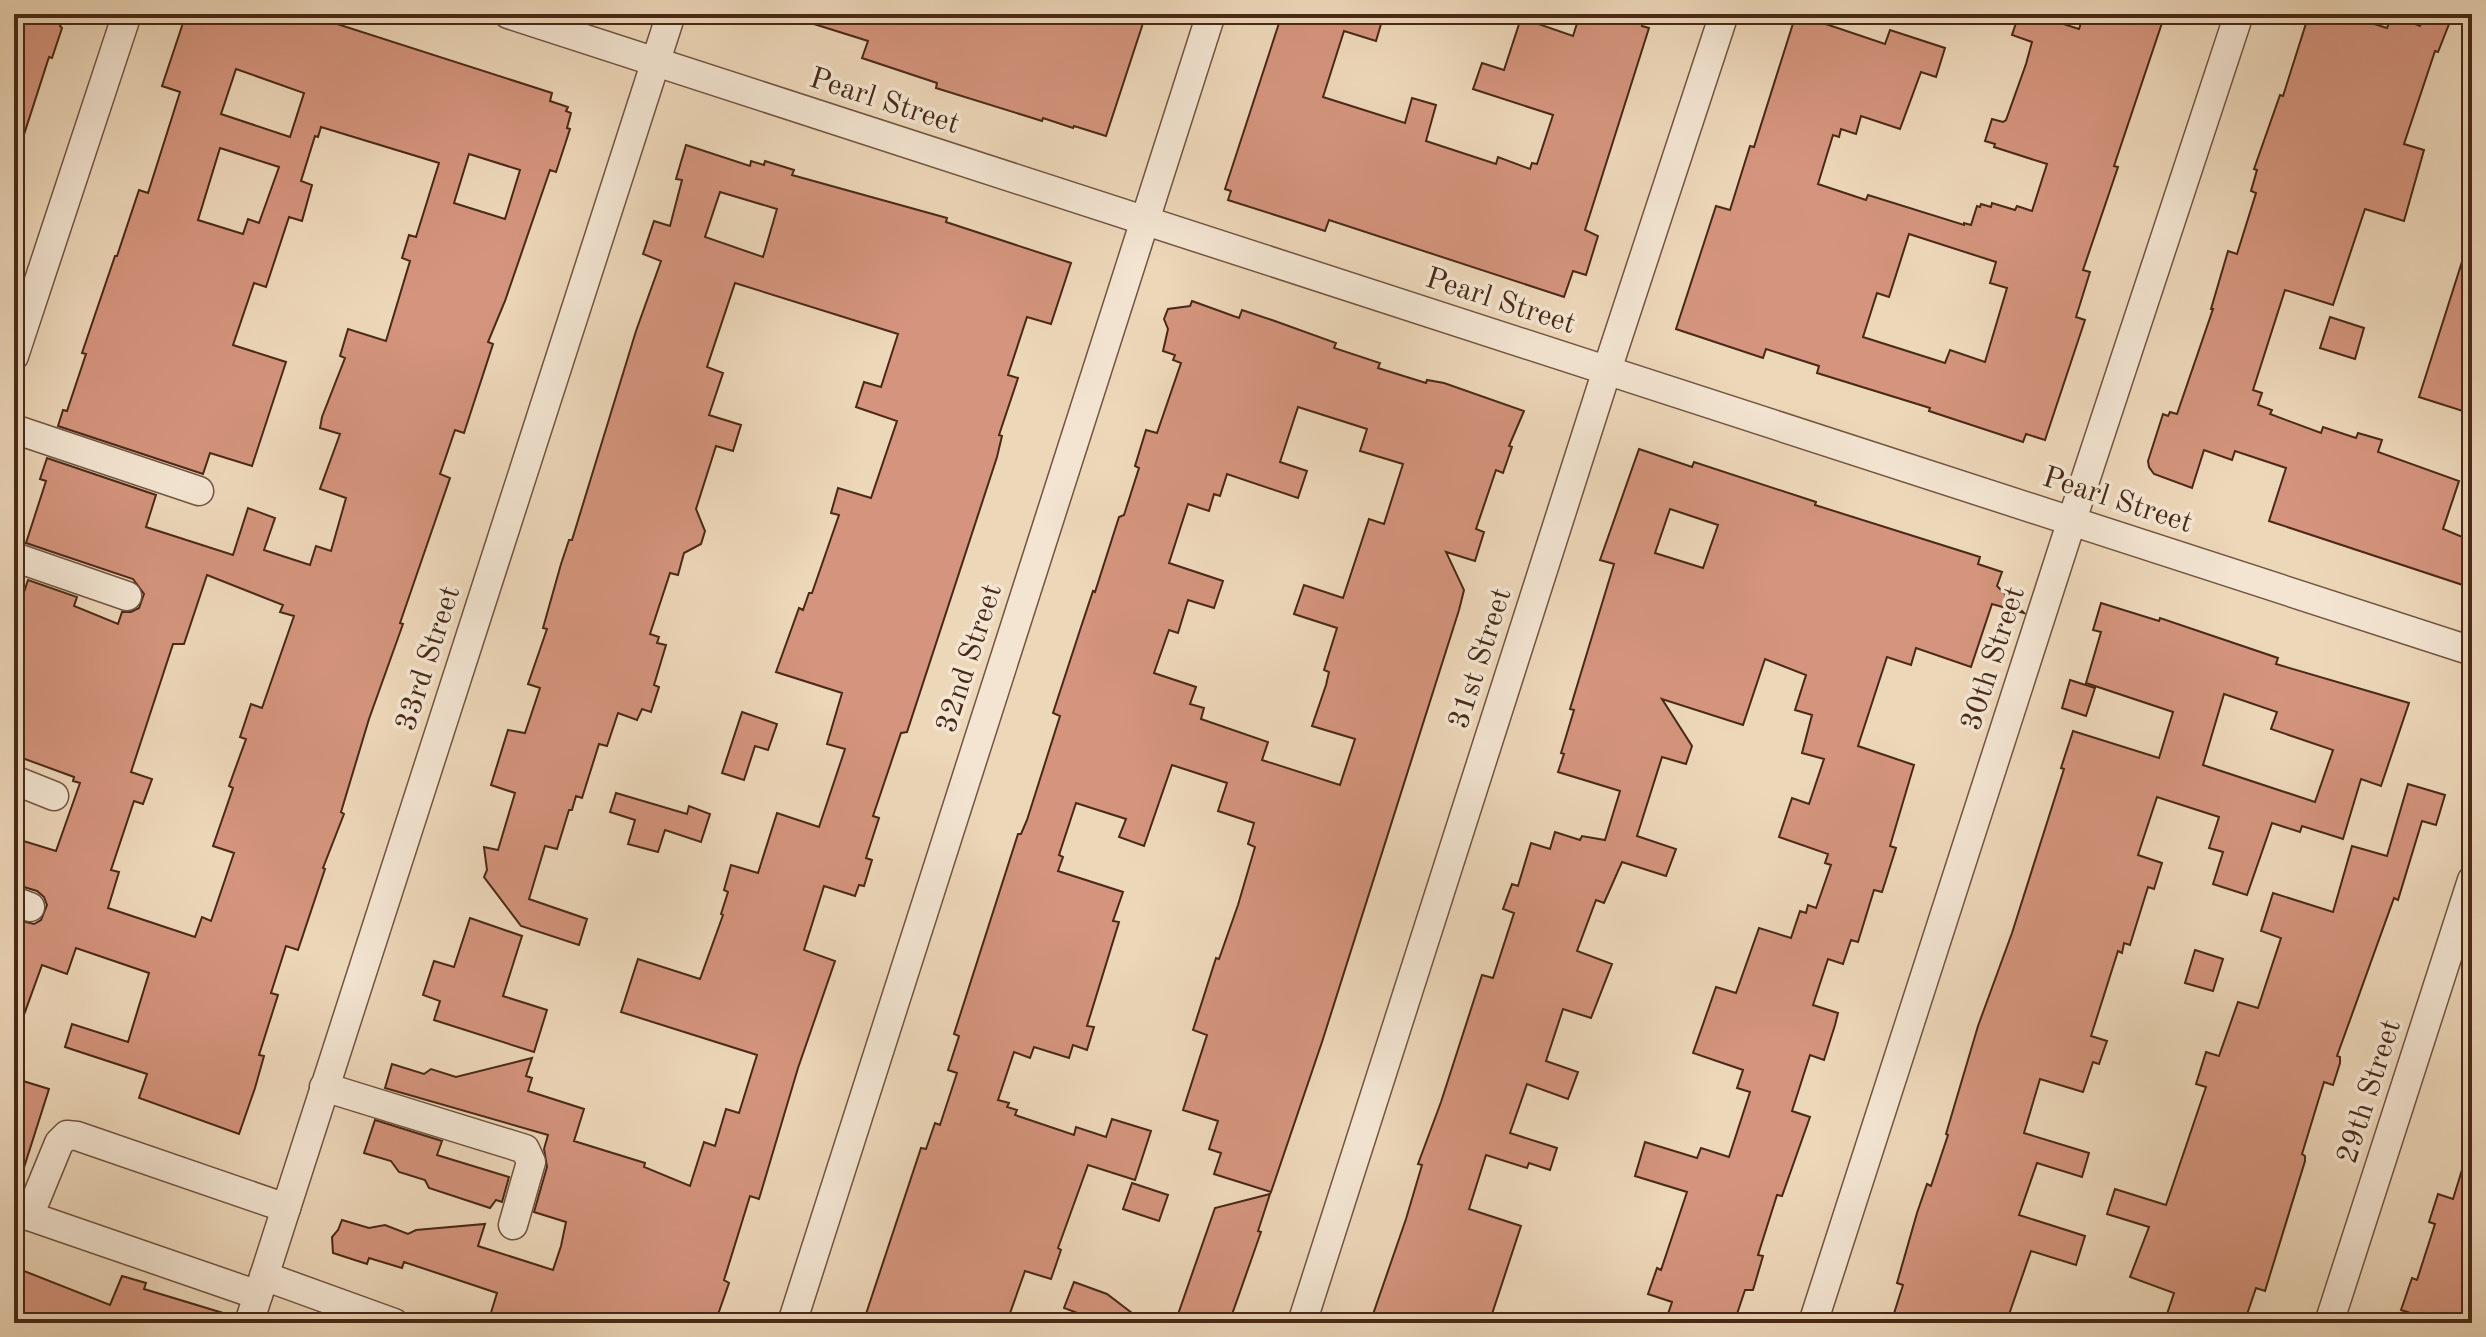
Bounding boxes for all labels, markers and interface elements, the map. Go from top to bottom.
street label: Pearl Street [806,64,963,140]
street label: Pearl Street [1422,264,1579,340]
street label: Pearl Street [2039,463,2196,539]
street label: 32nd Street [932,580,1008,737]
street label: 33rd Street [391,582,466,735]
street label: 30th Street [1957,583,2031,734]
street label: 31st Street [1444,584,1518,733]
street label: 29th Street [2333,1016,2407,1167]

